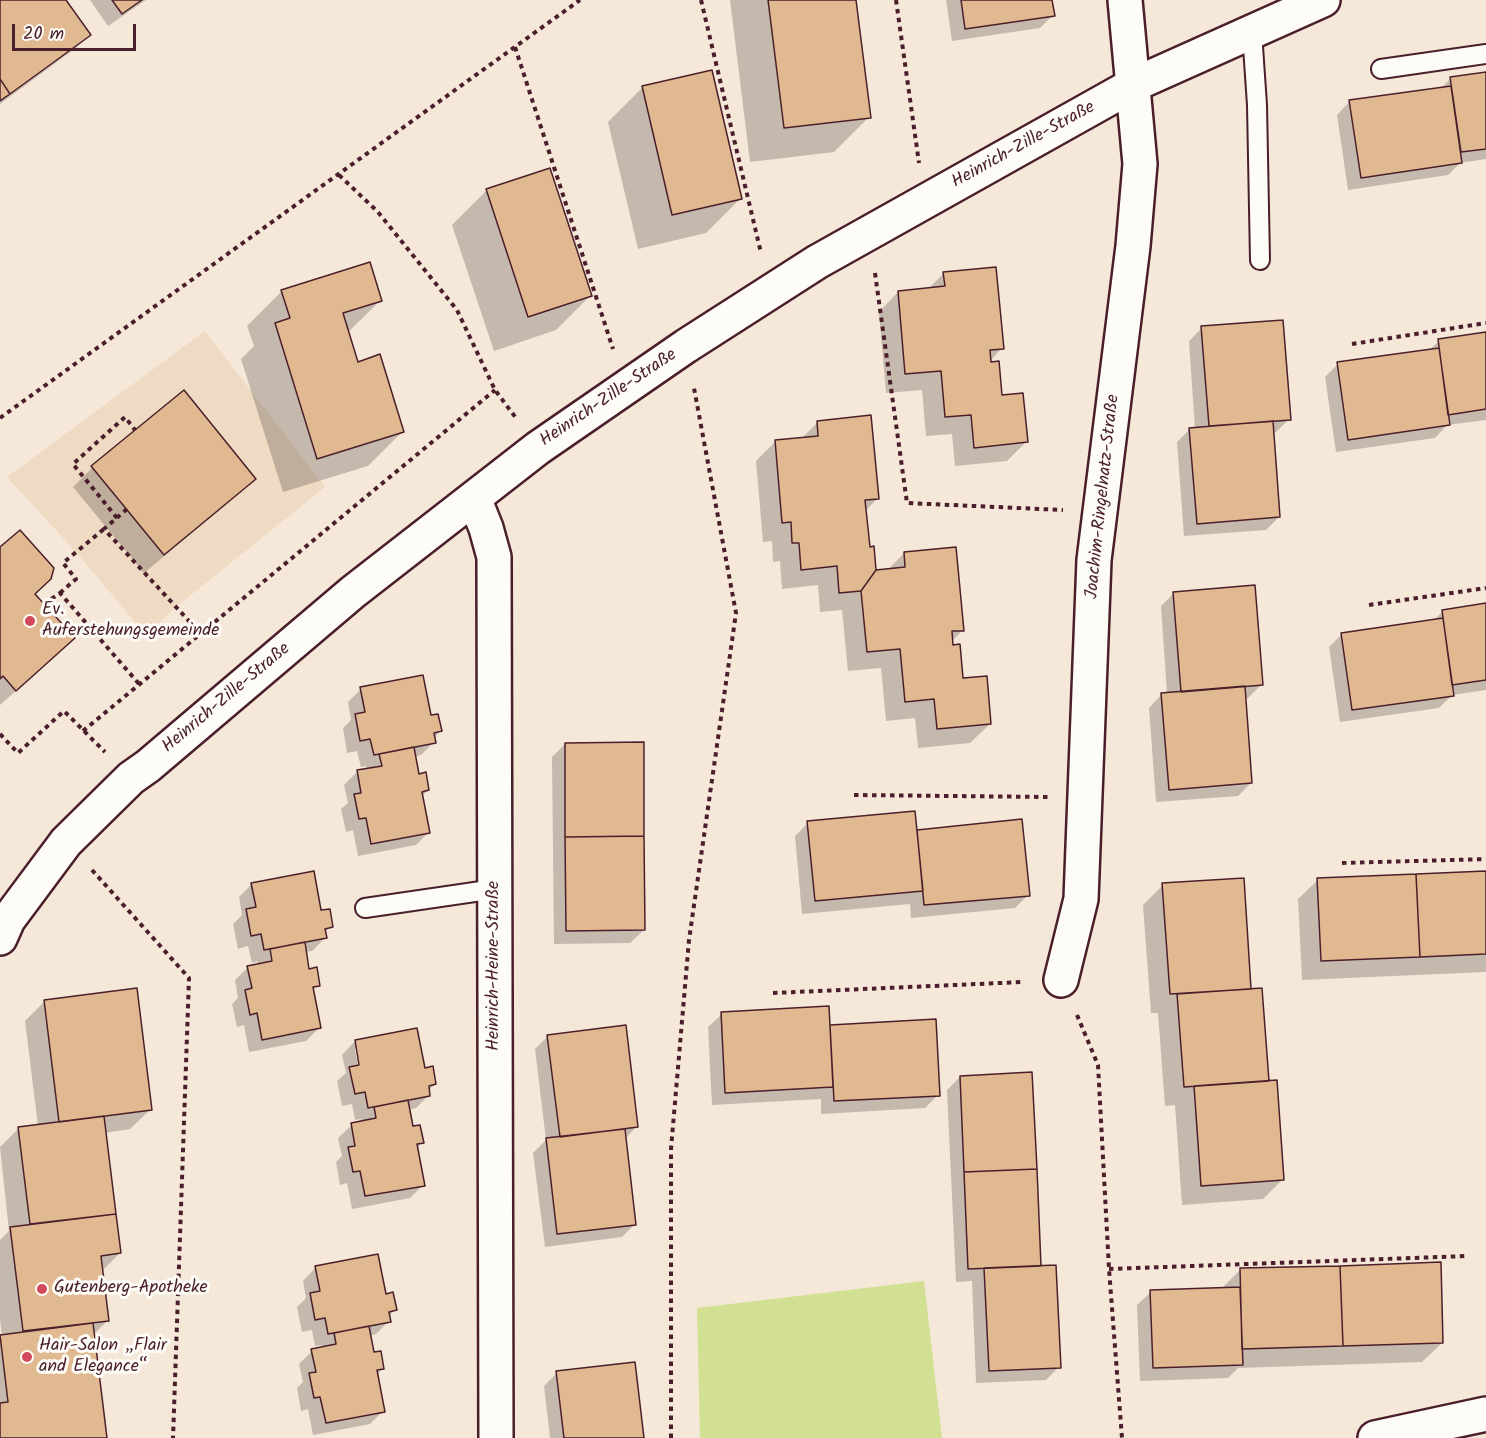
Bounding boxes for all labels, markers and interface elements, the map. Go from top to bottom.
scale bar [15,12,140,50]
text: 20 m [23,20,64,49]
street label: Heinrich-Zille-Straße [949,98,1099,194]
street label: Heinrich-Zille-Straße [536,345,682,453]
street label: Joachim-Ringelnatz-Straße [1083,394,1125,600]
place label: Ev. Auferstehungsgemeinde [42,600,219,642]
marker: Ev. Auferstehungsgemeinde [23,614,37,628]
street label: Heinrich-Zille-Straße [159,639,295,759]
street label: Heinrich-Heine-Straße [484,881,506,1051]
place label: Gutenberg-Apotheke [54,1278,208,1300]
marker: Gutenberg-Apotheke [35,1282,49,1296]
place label: Hair-Salon „Flair and Elegance“ [39,1336,167,1378]
marker: Hair-Salon „Flair and Elegance“ [20,1350,34,1364]

